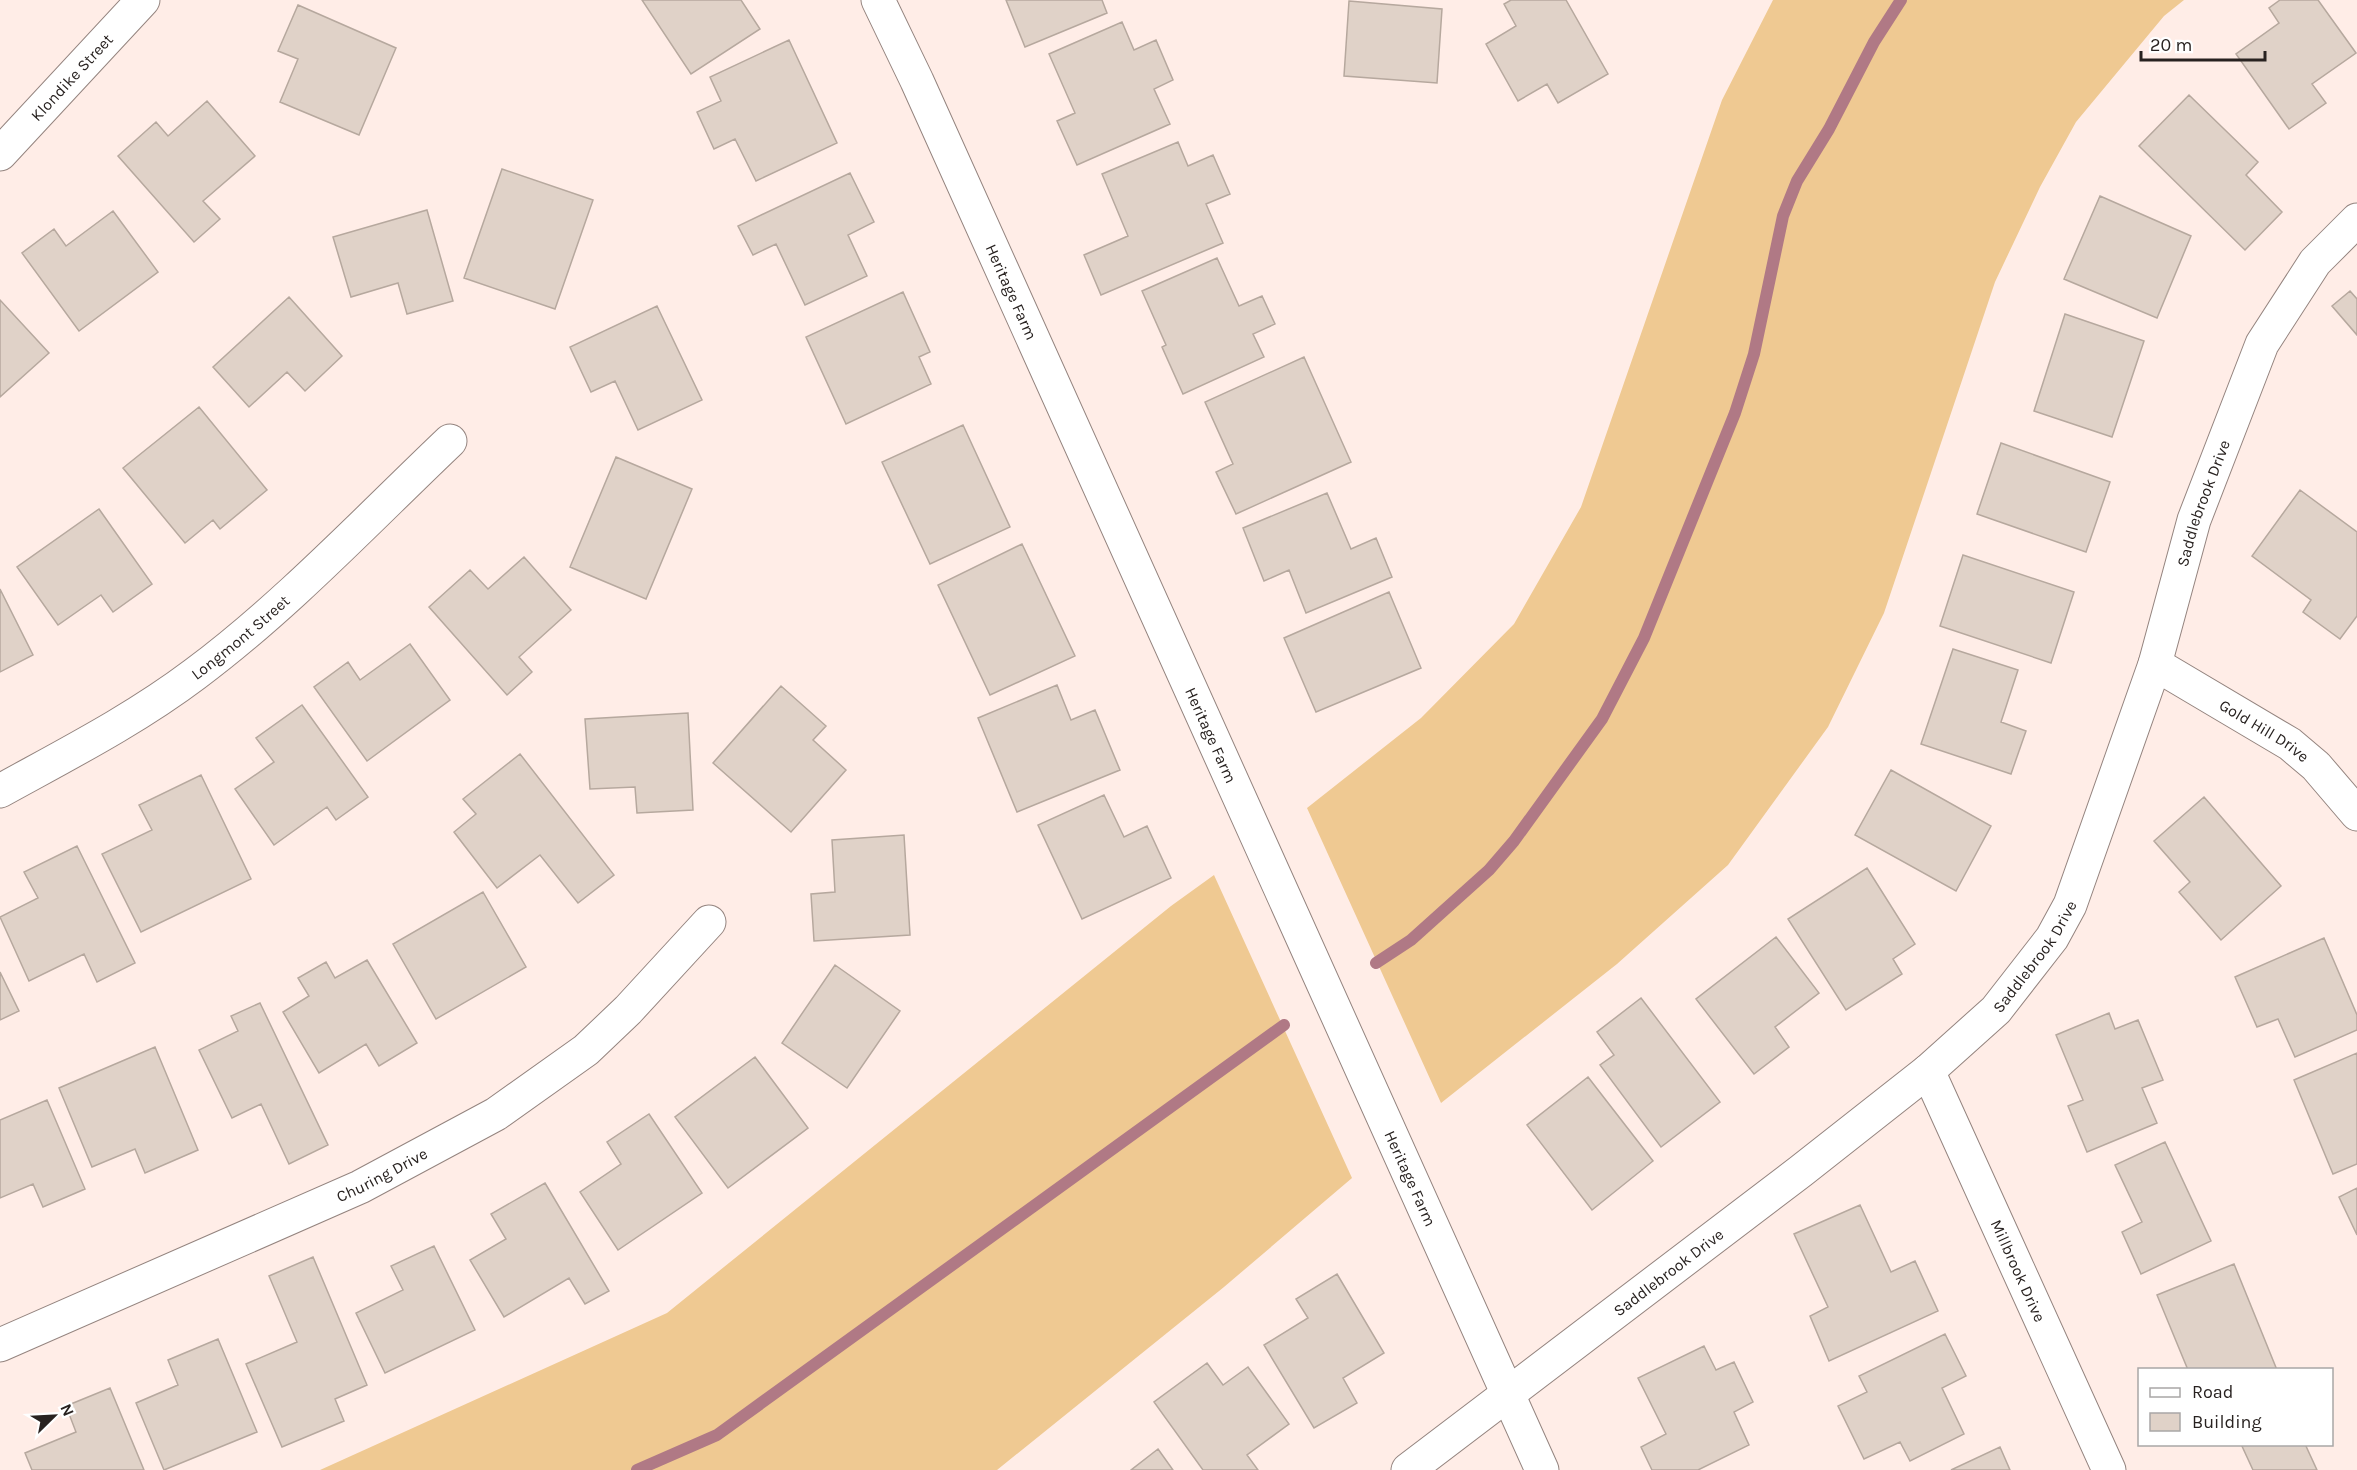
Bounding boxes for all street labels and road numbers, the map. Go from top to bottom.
street label: Klondike Street [27,30,117,125]
street label: Heritage Farm [982,241,1041,343]
street label: Saddlebrook Drive [2173,437,2234,569]
street label: Longmont Street [187,591,293,684]
street label: Heritage Farm [1181,684,1241,786]
street label: Gold Hill Drive [2216,695,2313,766]
street label: Saddlebrook Drive [1989,897,2081,1016]
street label: Heritage Farm [1380,1127,1440,1229]
street label: Churing Drive [334,1144,431,1206]
street label: Millbrook Drive [1987,1216,2049,1325]
street label: Saddlebrook Drive [1610,1225,1727,1320]

